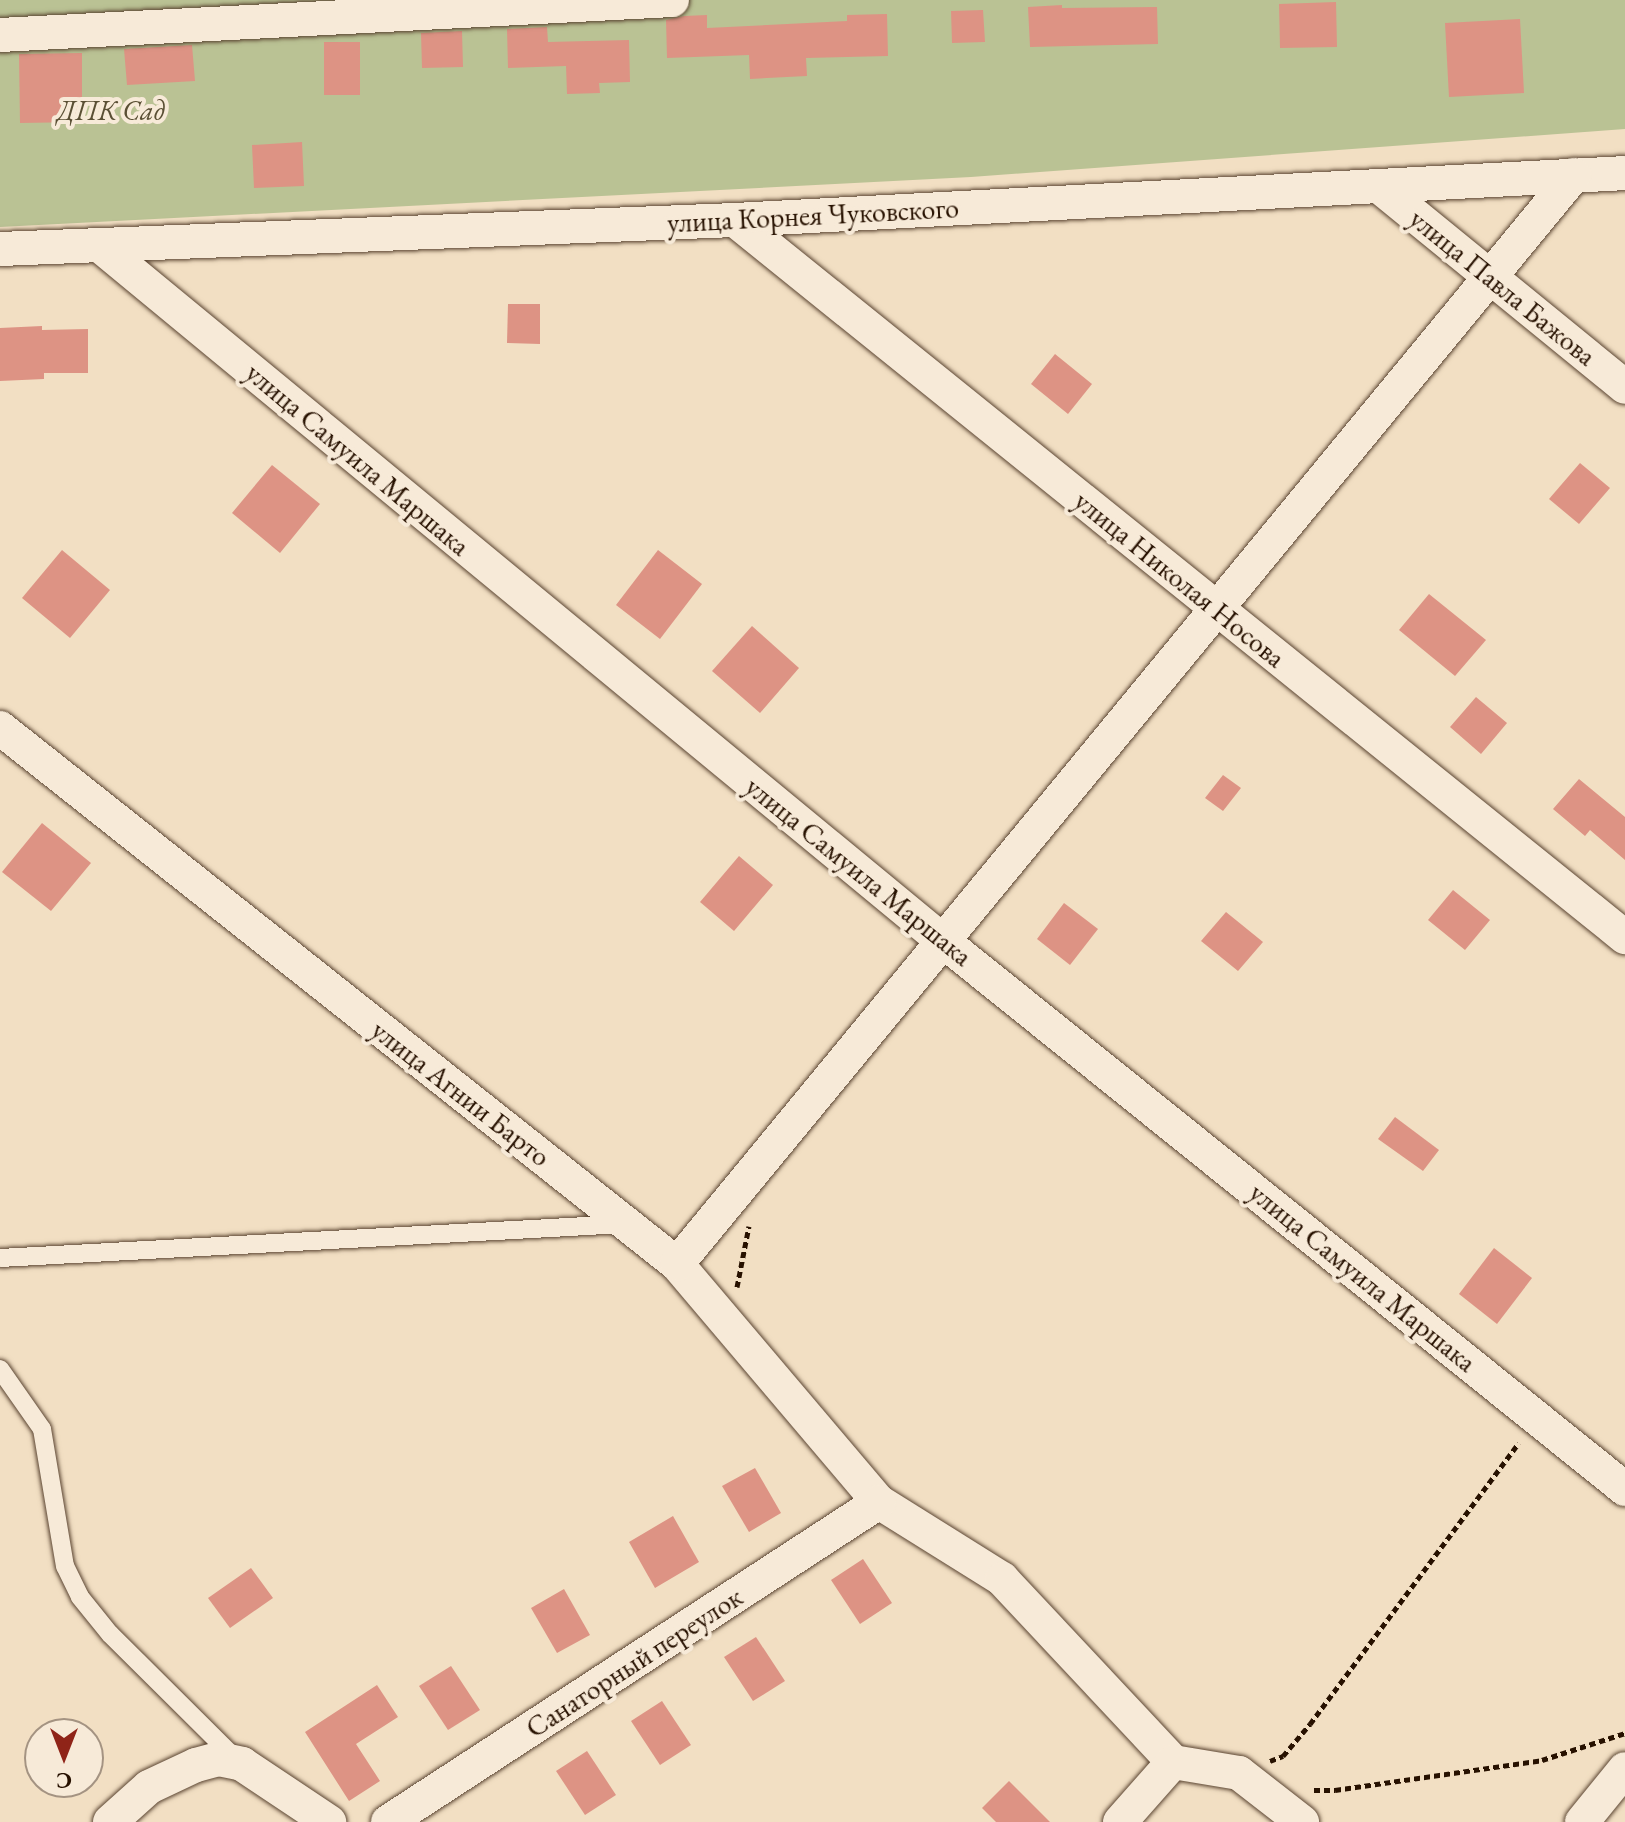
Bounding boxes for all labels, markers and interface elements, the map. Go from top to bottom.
park label: ДПК Сад [57,93,165,127]
street label: улица Корнея Чуковского [666,191,960,239]
street label: улица Павла Бажова [1403,202,1603,372]
street label: улица Самуила Маршака [239,356,477,562]
street label: улица Николая Носова [1068,484,1292,674]
street label: улица Самуила Маршака [739,769,979,973]
street label: улица Агнии Барто [365,1013,557,1173]
street label: улица Самуила Маршака [1243,1175,1483,1379]
street label: Санаторный переулок [519,1579,749,1745]
north arrow [24,1718,104,1798]
text: С [56,1766,72,1795]

